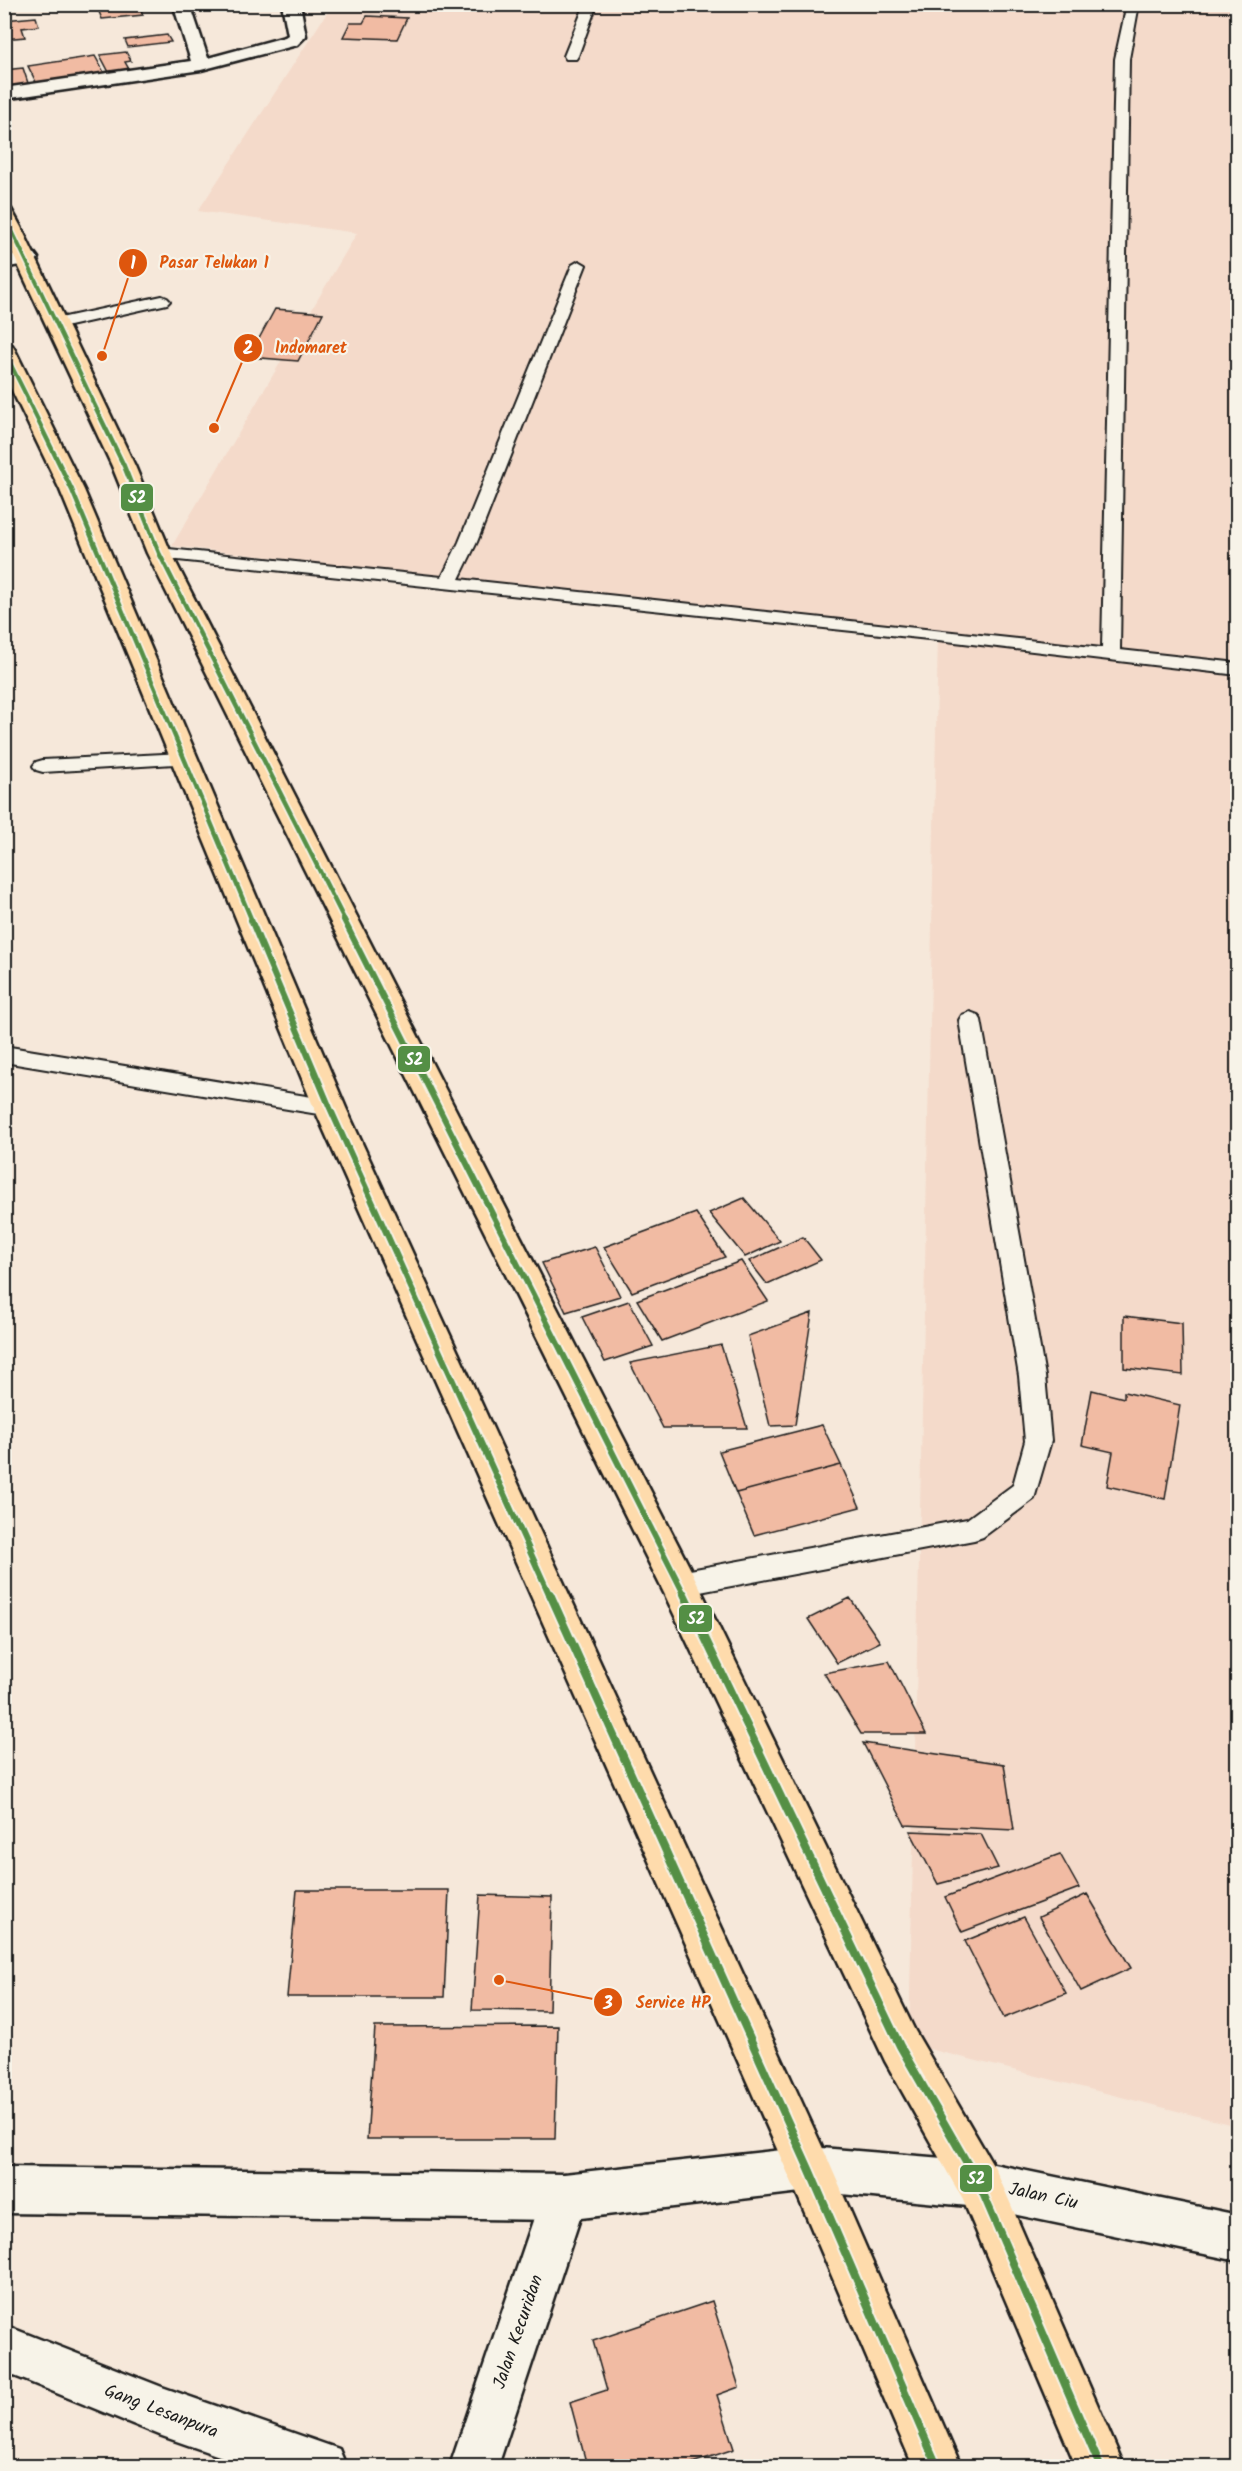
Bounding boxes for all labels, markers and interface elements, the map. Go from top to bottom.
callout: Pasar Telukan 1 [118,246,281,280]
text: 1 [130,250,136,279]
text: Pasar Telukan 1 [160,251,269,276]
callout: Indomaret [233,331,359,365]
text: 2 [243,335,253,364]
text: Indomaret [275,336,348,361]
line badge: S2 [120,483,154,512]
text: S2 [128,486,146,511]
line badge: S2 [397,1045,431,1073]
text: S2 [405,1048,423,1073]
line badge: S2 [678,1604,713,1633]
text: S2 [687,1607,705,1632]
callout: Service HP [593,1985,722,2019]
text: 3 [602,1990,613,2019]
text: Service HP [636,1991,711,2016]
line badge: S2 [959,2164,993,2193]
text: S2 [967,2167,985,2192]
street label: Jalan Ciu [1006,2176,1081,2219]
street label: Jalan Kecuridan [486,2271,552,2393]
street label: Gang Lesanpura [100,2377,222,2447]

